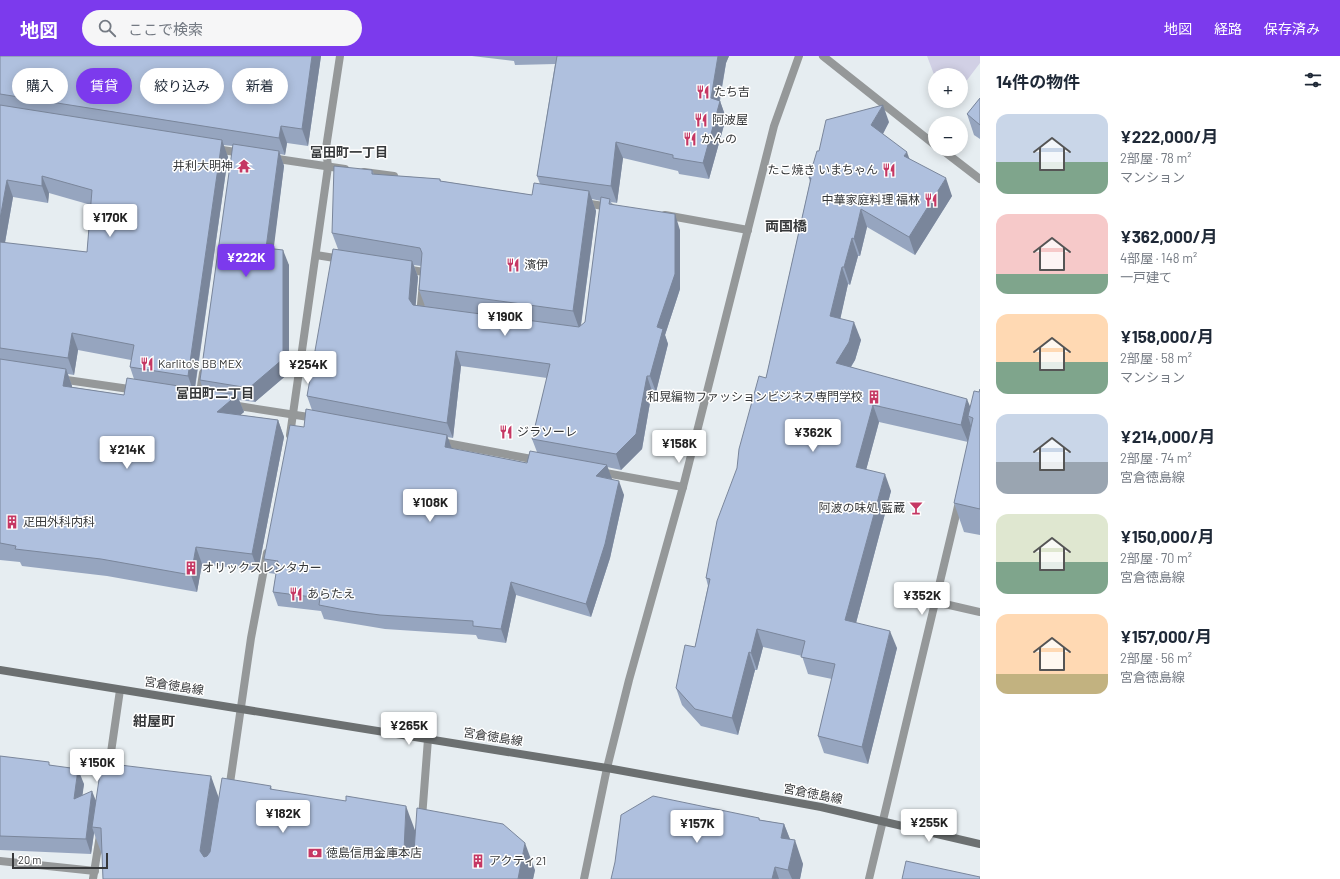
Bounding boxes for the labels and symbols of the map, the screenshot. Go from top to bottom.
restaurant icon: たち吉 [695,84,711,100]
place label: たち吉 [714,84,750,98]
restaurant icon: 阿波屋 [693,112,709,128]
place label: 阿波屋 [712,112,748,126]
restaurant icon: かんの [682,131,698,147]
place label: かんの [701,131,737,145]
district label: 富田町一丁目 [310,144,388,160]
place label: 井利大明神 [173,158,233,172]
temple icon: 井利大明神 [236,158,252,174]
place label: たこ焼き いまちゃん [768,162,878,176]
restaurant icon: たこ焼き いまちゃん [881,162,897,178]
place label: 中華家庭料理 福林 [822,192,920,206]
restaurant icon: 中華家庭料理 福林 [923,192,939,208]
pin: ¥170K [82,204,138,238]
district label: 両国橋 [765,217,807,234]
pin: ¥222K [218,244,274,278]
restaurant icon: 濱伊 [505,257,521,273]
place label: 濱伊 [524,257,548,271]
pin: ¥190K [477,303,533,337]
pin: ¥254K [280,351,336,385]
restaurant icon: Karlito's BB MEX [139,356,155,372]
place label: Karlito's BB MEX [158,356,242,370]
district label: 富田町二丁目 [176,385,254,401]
place label: 和晃編物ファッションビジネス専門学校 [647,389,863,403]
building icon: 和晃編物ファッションビジネス専門学校 [866,389,882,405]
pin: ¥362K [785,419,841,453]
restaurant icon: ジラソーレ [498,424,514,440]
place label: ジラソーレ [517,424,577,438]
pin: ¥158K [651,430,707,464]
pin: ¥214K [99,436,155,470]
pin: ¥108K [402,489,458,523]
place label: 阿波の味処 藍蔵 [819,500,905,514]
bar icon: 阿波の味処 藍蔵 [908,500,924,516]
building icon: 疋田外科内科 [4,514,20,530]
place label: 疋田外科内科 [23,514,95,528]
building icon: オリックスレンタカー [183,560,199,576]
place label: オリックスレンタカー [202,560,322,574]
pin: ¥352K [894,582,950,616]
restaurant icon: あらたえ [288,586,304,602]
place label: あらたえ [307,586,355,600]
street label: 宮倉徳島線 [143,673,205,697]
district label: 紺屋町 [133,712,175,729]
pin: ¥265K [381,712,437,746]
street label: 宮倉徳島線 [462,724,524,748]
pin: ¥150K [69,749,125,783]
street label: 宮倉徳島線 [782,780,844,806]
pin: ¥182K [255,800,311,834]
pin: ¥255K [901,809,957,843]
pin: ¥157K [669,810,725,844]
bank icon: 徳島信用金庫本店 [307,845,323,861]
place label: 徳島信用金庫本店 [326,845,422,859]
scale bar [12,851,108,870]
building icon: アクティ21 [470,853,486,869]
place label: アクティ21 [489,853,546,867]

